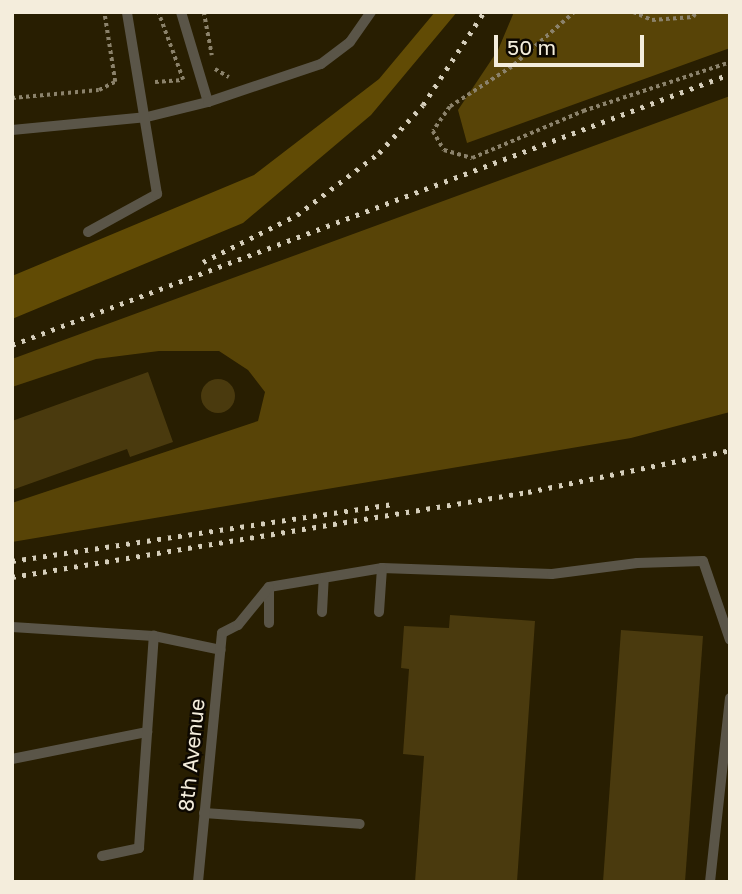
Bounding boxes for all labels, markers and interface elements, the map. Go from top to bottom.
scale bar [497,21,648,65]
text: 50 m [507,34,556,60]
street label: 8th Avenue [173,697,209,813]

